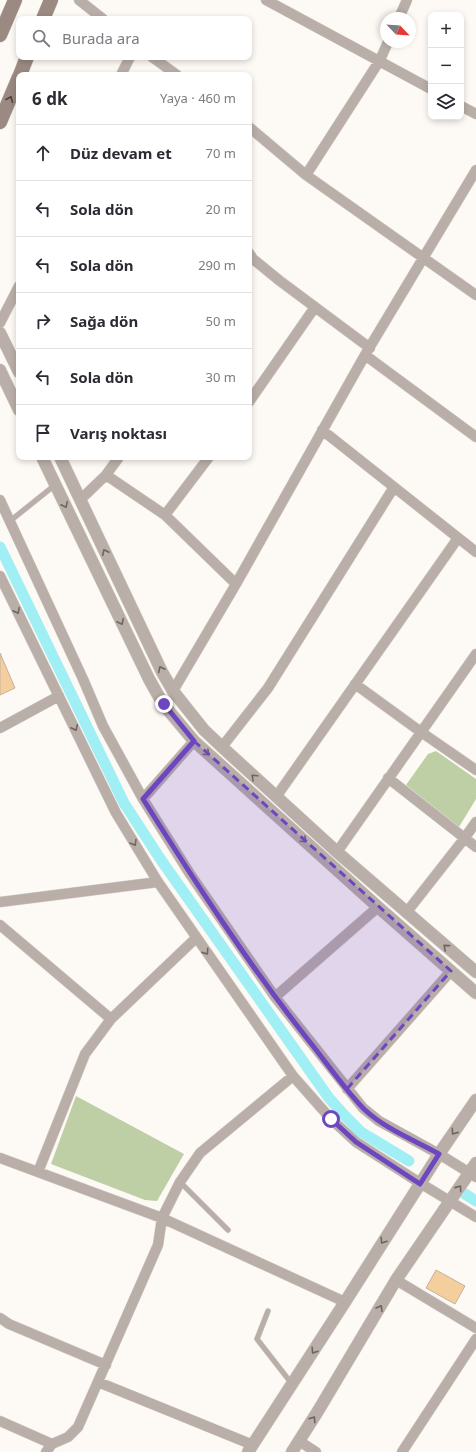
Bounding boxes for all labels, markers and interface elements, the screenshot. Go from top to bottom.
north arrow [380,12,416,48]
map controls [428,12,464,120]
button: + [428,12,464,48]
search box [16,16,252,60]
icon: search [30,27,52,49]
text: Burada ara [62,28,140,48]
button: − [428,48,464,84]
button: layers [428,84,464,120]
text: 6 dk [32,87,67,110]
text: Yaya · 460 m [160,89,236,107]
one-way arrow [5,96,13,103]
icon: ahead [32,142,54,164]
text: Düz devam et [70,143,172,163]
text: 70 m [206,144,236,162]
icon: left [32,198,54,220]
text: Sola dön [70,199,134,219]
text: 20 m [206,200,236,218]
icon: left [32,254,54,276]
text: Sola dön [70,255,134,275]
text: 290 m [198,256,236,274]
icon: right [32,310,54,332]
text: Sağa dön [70,311,138,331]
text: 50 m [206,312,236,330]
icon: left [32,366,54,388]
text: Sola dön [70,367,134,387]
text: 30 m [206,368,236,386]
icon: arrive [32,422,54,444]
text: Varış noktası [70,423,167,443]
one-way arrow [60,500,68,508]
one-way arrow [102,548,110,556]
one-way arrow [12,607,20,614]
one-way arrow [116,617,124,625]
one-way arrow [158,666,166,673]
route end [155,695,173,713]
one-way arrow [70,723,78,731]
one-way arrow [202,748,210,755]
one-way arrow [252,775,259,782]
one-way arrow [299,835,306,842]
one-way arrow [130,839,137,846]
one-way arrow [444,944,451,951]
one-way arrow [201,947,208,954]
route start [322,1110,340,1128]
one-way arrow [452,1128,459,1135]
one-way arrow [454,1185,461,1192]
one-way arrow [381,1237,388,1244]
one-way arrow [375,1305,382,1312]
one-way arrow [311,1347,318,1354]
one-way arrow [308,1416,315,1423]

